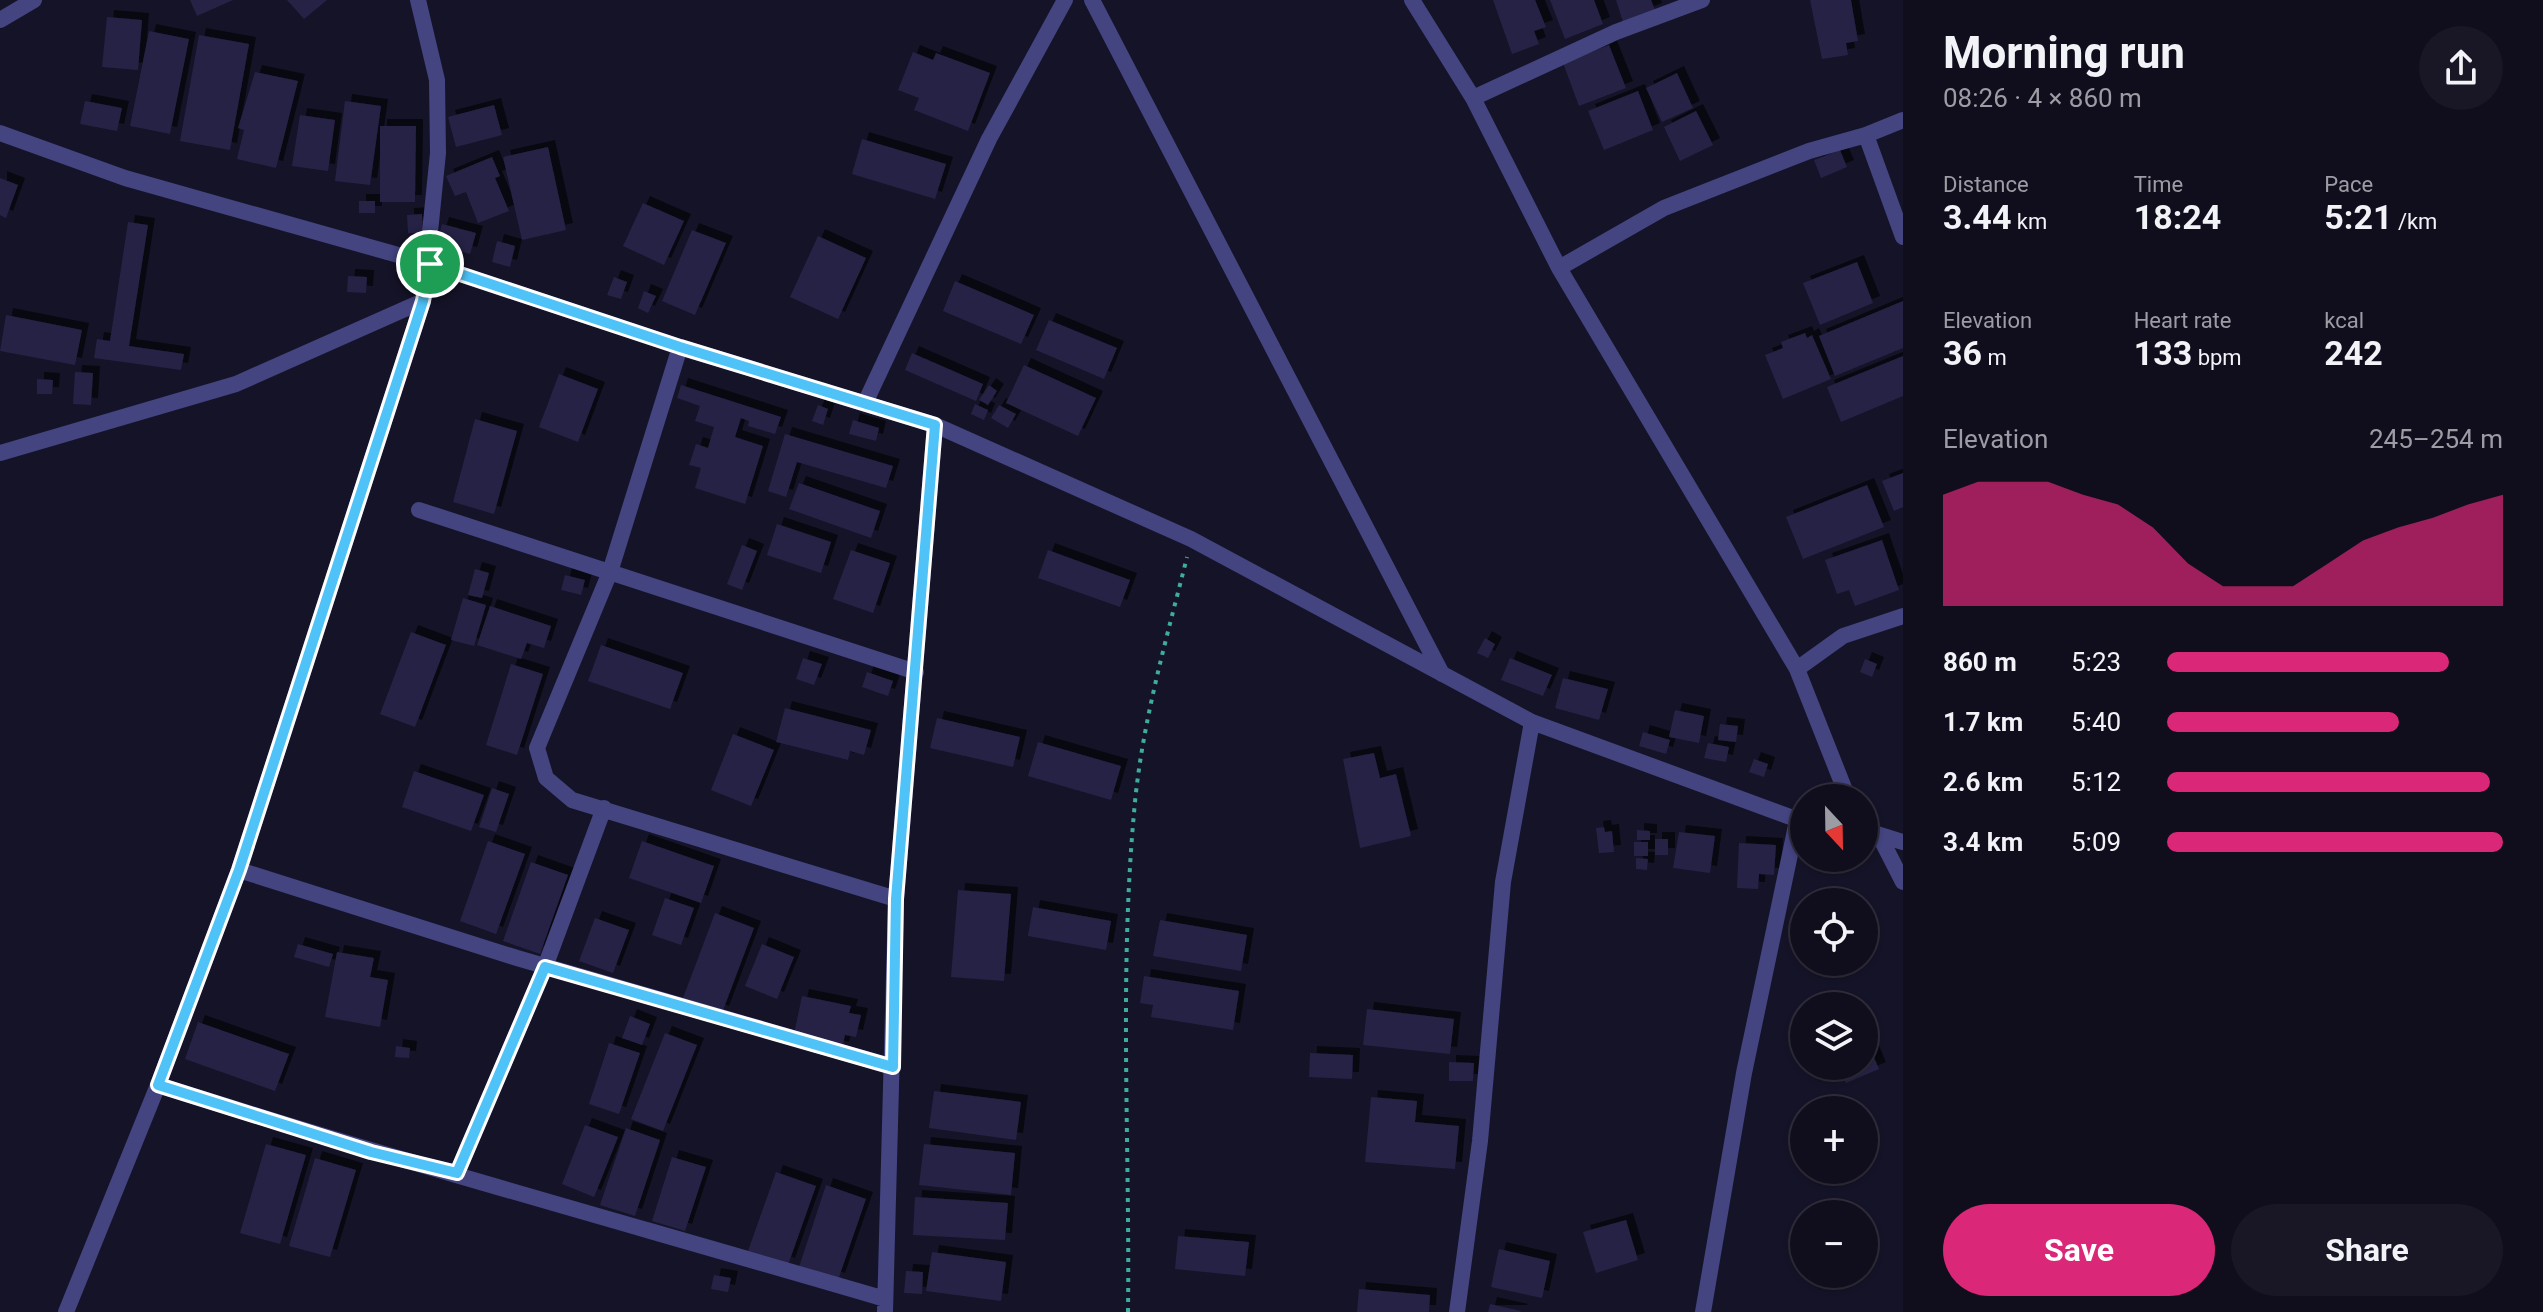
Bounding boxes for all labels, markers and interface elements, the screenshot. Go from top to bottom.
button: share [2419,26,2503,110]
text: Morning run [1943,27,2185,79]
text: 08:26 · 4 × 860 m [1943,83,2142,113]
text: Distance [1943,172,2029,197]
text: Time [2134,172,2183,197]
text: Pace [2324,172,2373,197]
text: 3.44 [1943,197,2011,237]
text: 18:24 [2134,197,2221,237]
text: 5:21 [2324,197,2392,237]
text: km [2011,209,2047,234]
text: /km [2392,209,2437,234]
pin [396,230,464,298]
icon: arrive [408,242,452,286]
text: Elevation [1943,308,2032,333]
text: Heart rate [2134,308,2232,333]
text: kcal [2324,308,2364,333]
text: 36 [1943,333,1982,373]
text: 133 [2134,333,2192,373]
text: 242 [2324,333,2383,373]
text: m [1982,345,2007,370]
text: bpm [2192,345,2242,370]
text: Elevation [1943,424,2048,454]
text: 245–254 m [2369,424,2503,454]
text: 860 m [1943,647,2017,677]
text: 5:23 [2071,647,2121,677]
text: 1.7 km [1943,707,2023,737]
text: 5:40 [2071,707,2121,737]
text: 2.6 km [1943,767,2023,797]
text: 5:12 [2071,767,2121,797]
north arrow [1790,784,1878,872]
map controls [1790,784,1878,1288]
text: 3.4 km [1943,827,2023,857]
text: 5:09 [2071,827,2121,857]
button: locate [1790,888,1878,976]
button: layers [1790,992,1878,1080]
button: + [1790,1096,1878,1184]
button: − [1790,1200,1878,1288]
button: Save [1943,1204,2215,1296]
button: Share [2231,1204,2503,1296]

